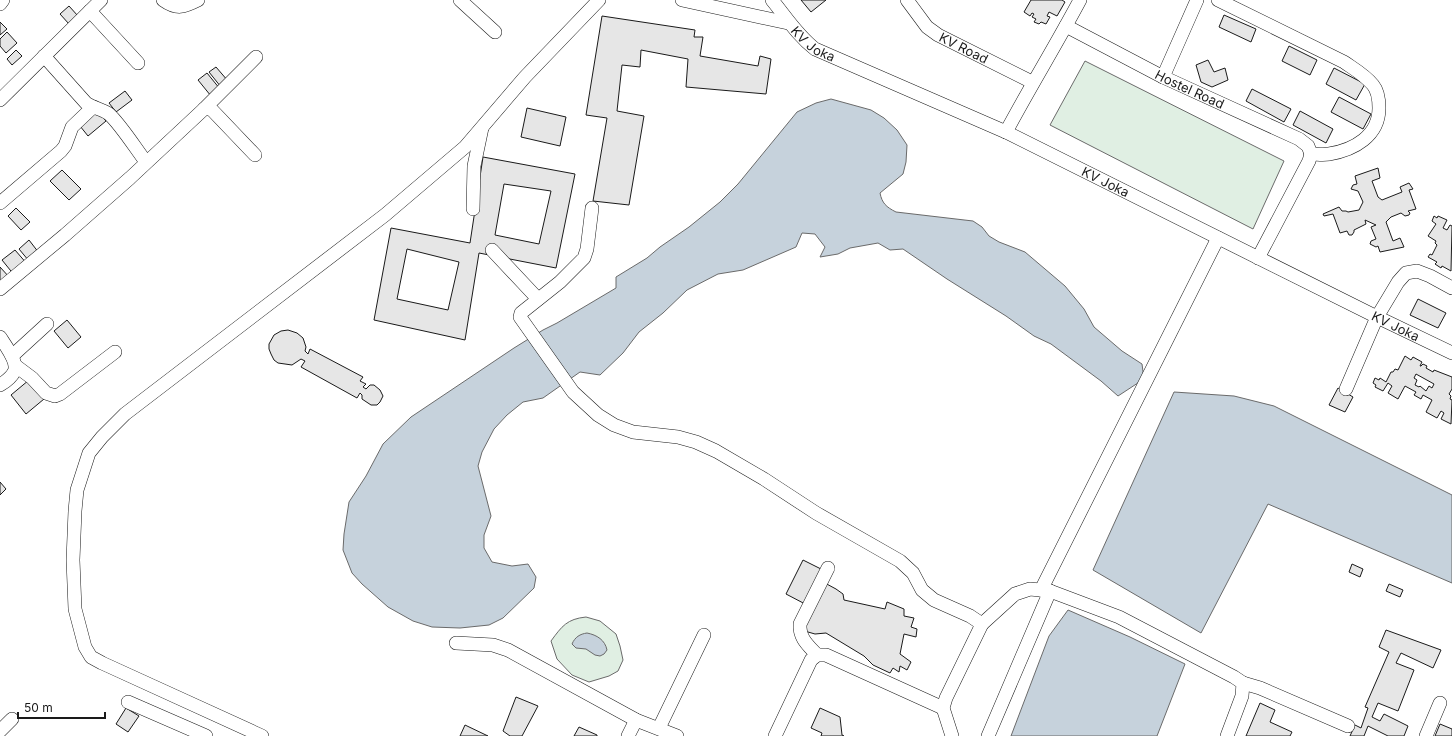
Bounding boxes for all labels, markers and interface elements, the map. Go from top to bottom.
street label: KV Joka [788,23,838,65]
street label: KV Road [937,29,991,67]
street label: Hostel Road [1152,66,1227,112]
street label: KV Joka [1079,163,1132,200]
street label: KV Joka [1369,308,1422,344]
scale bar [18,694,105,720]
text: 50 m [24,700,53,715]

